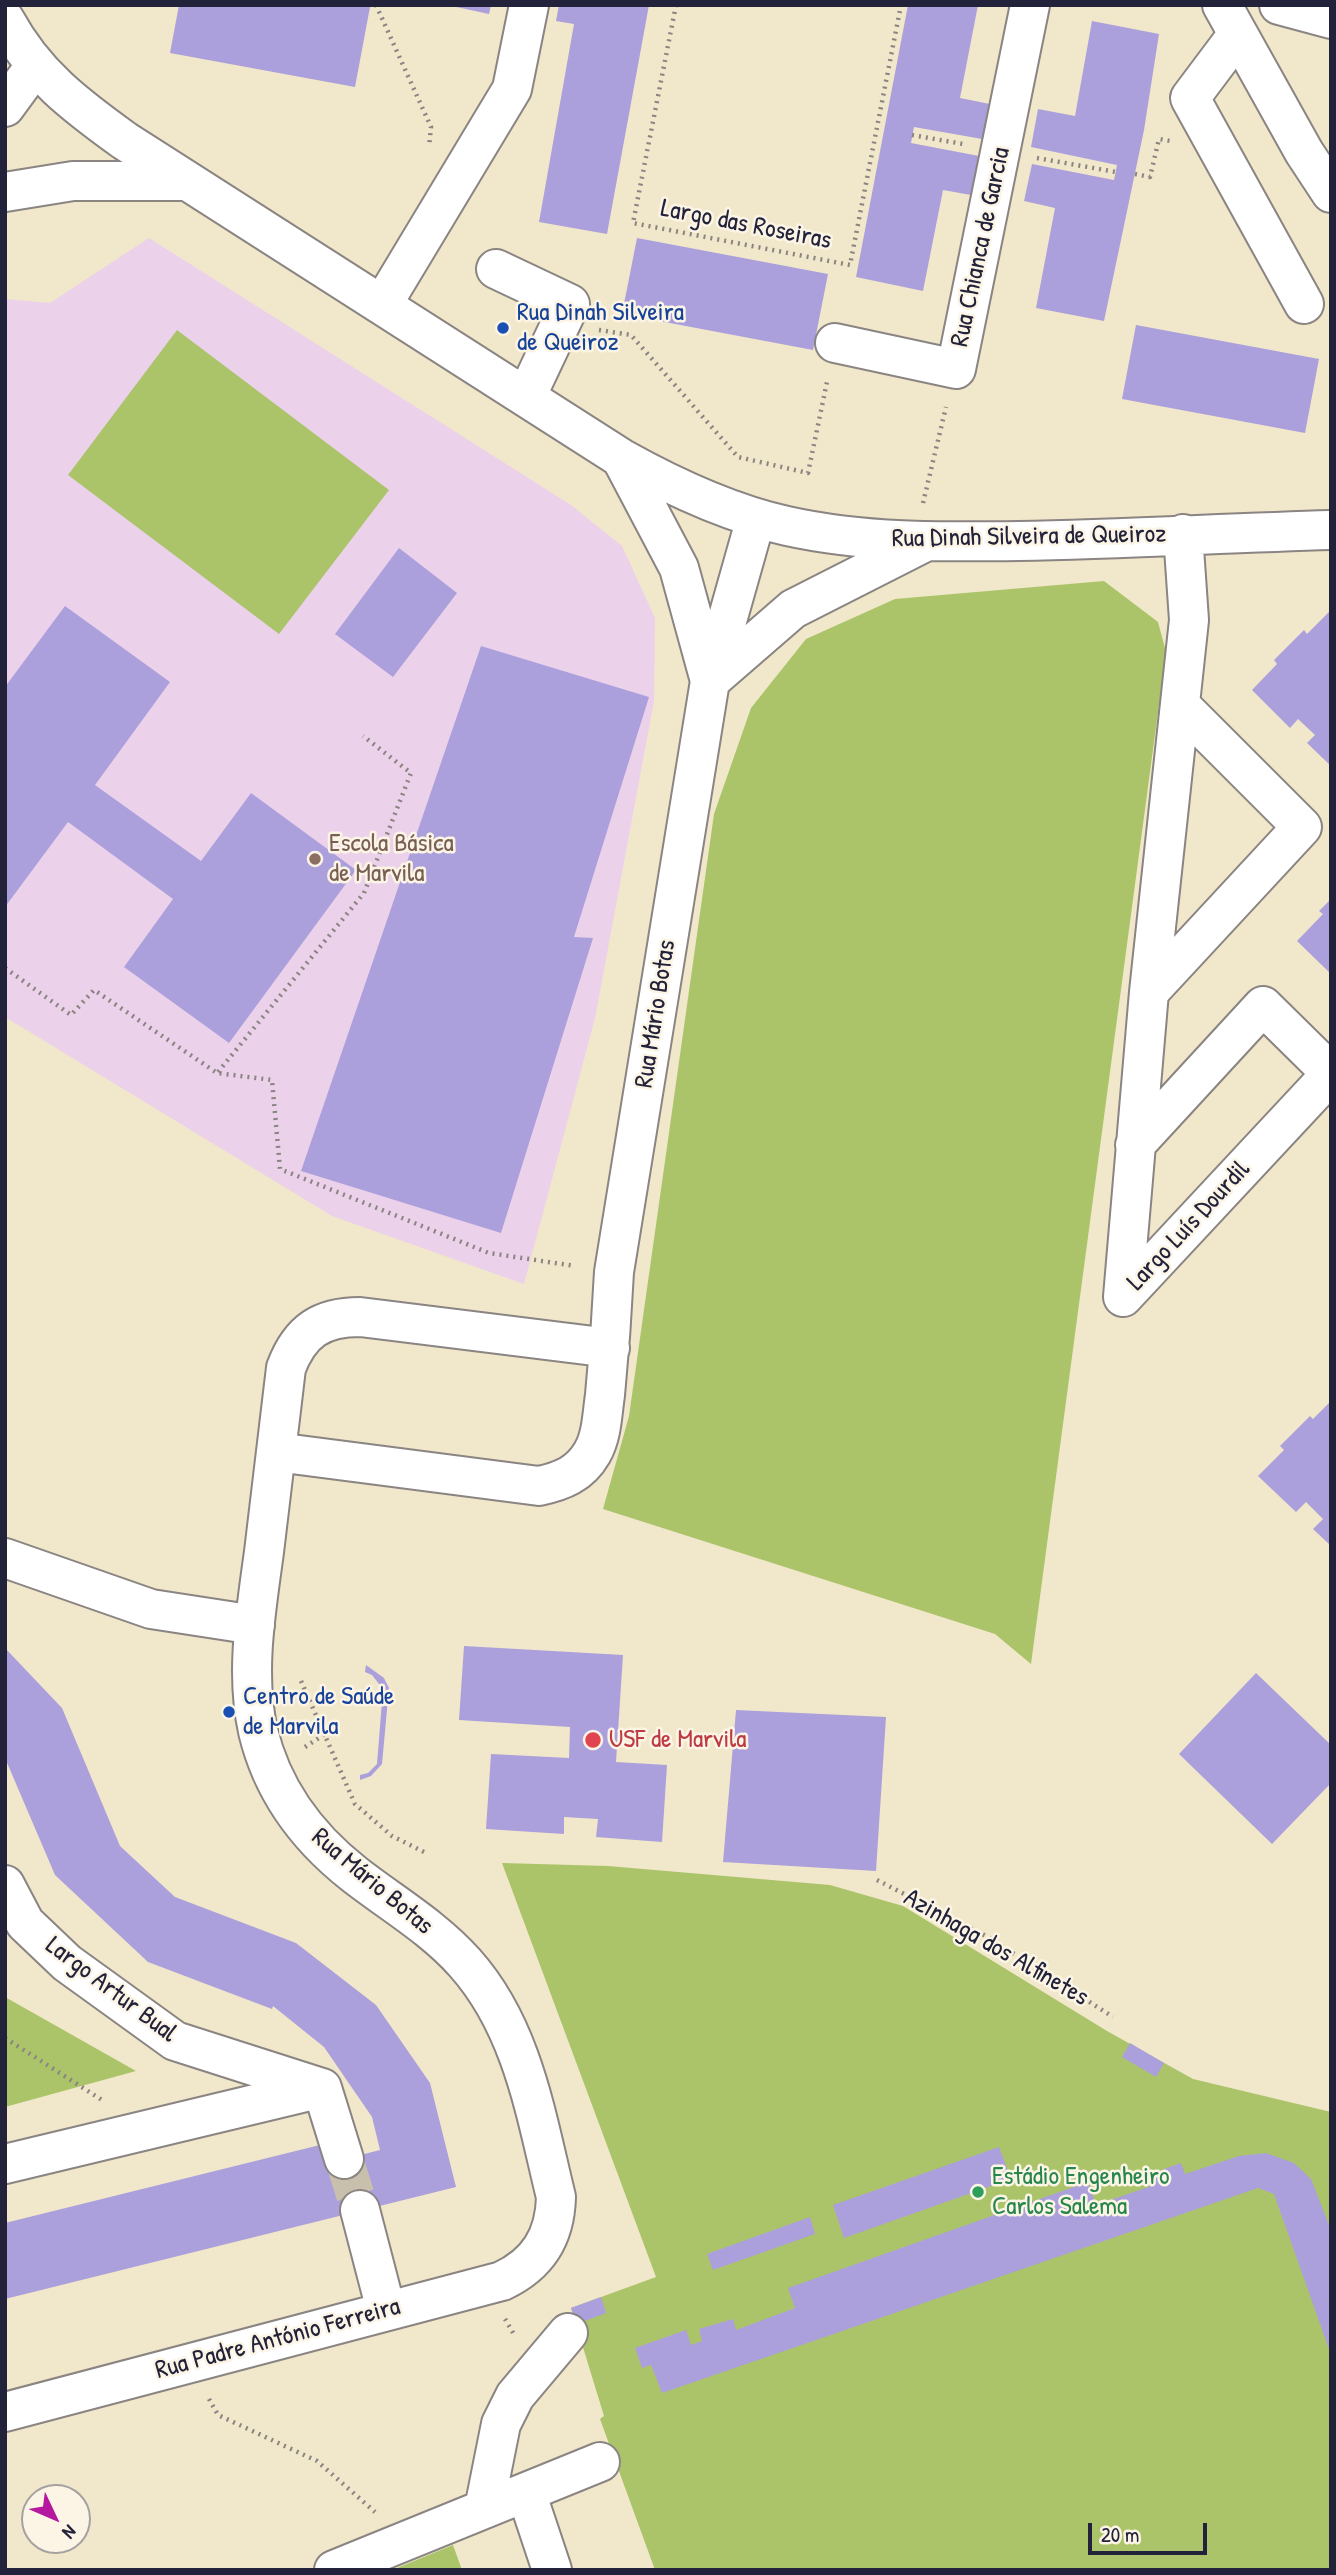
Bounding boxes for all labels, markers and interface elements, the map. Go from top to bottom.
street label: Rua Chianca de Garcia [945,145,1017,349]
street label: Largo das Roseiras [658,193,834,257]
place label: Rua Dinah Silveira de Queiroz [517,297,684,358]
marker: Rua Dinah Silveira de Queiroz [495,320,511,336]
street label: Rua Dinah Silveira de Queiroz [891,519,1167,555]
place label: Escola Básica de Marvila [329,828,454,890]
marker: Escola Básica de Marvila [307,851,323,867]
street label: Rua Mário Botas [629,938,683,1090]
street label: Largo Luís Dourdil [1121,1155,1257,1297]
place label: Centro de Saúde de Marvila [243,1681,394,1742]
marker: Centro de Saúde de Marvila [221,1704,237,1720]
place label: USF de Marvila [609,1724,746,1756]
marker: USF de Marvila [583,1730,603,1750]
street label: Rua Mário Botas [305,1822,439,1942]
street label: Azinhaga dos Alfinetes [898,1882,1094,2014]
street label: Largo Artur Bual [39,1930,183,2050]
place label: Estádio Engenheiro Carlos Salema [992,2161,1170,2222]
marker: Estádio Engenheiro Carlos Salema [970,2184,986,2200]
street label: Rua Padre António Ferreira [152,2291,404,2387]
north arrow [21,2484,91,2554]
scale bar [1091,2508,1210,2552]
text: N [57,2520,83,2545]
text: 20 m [1101,2520,1139,2549]

